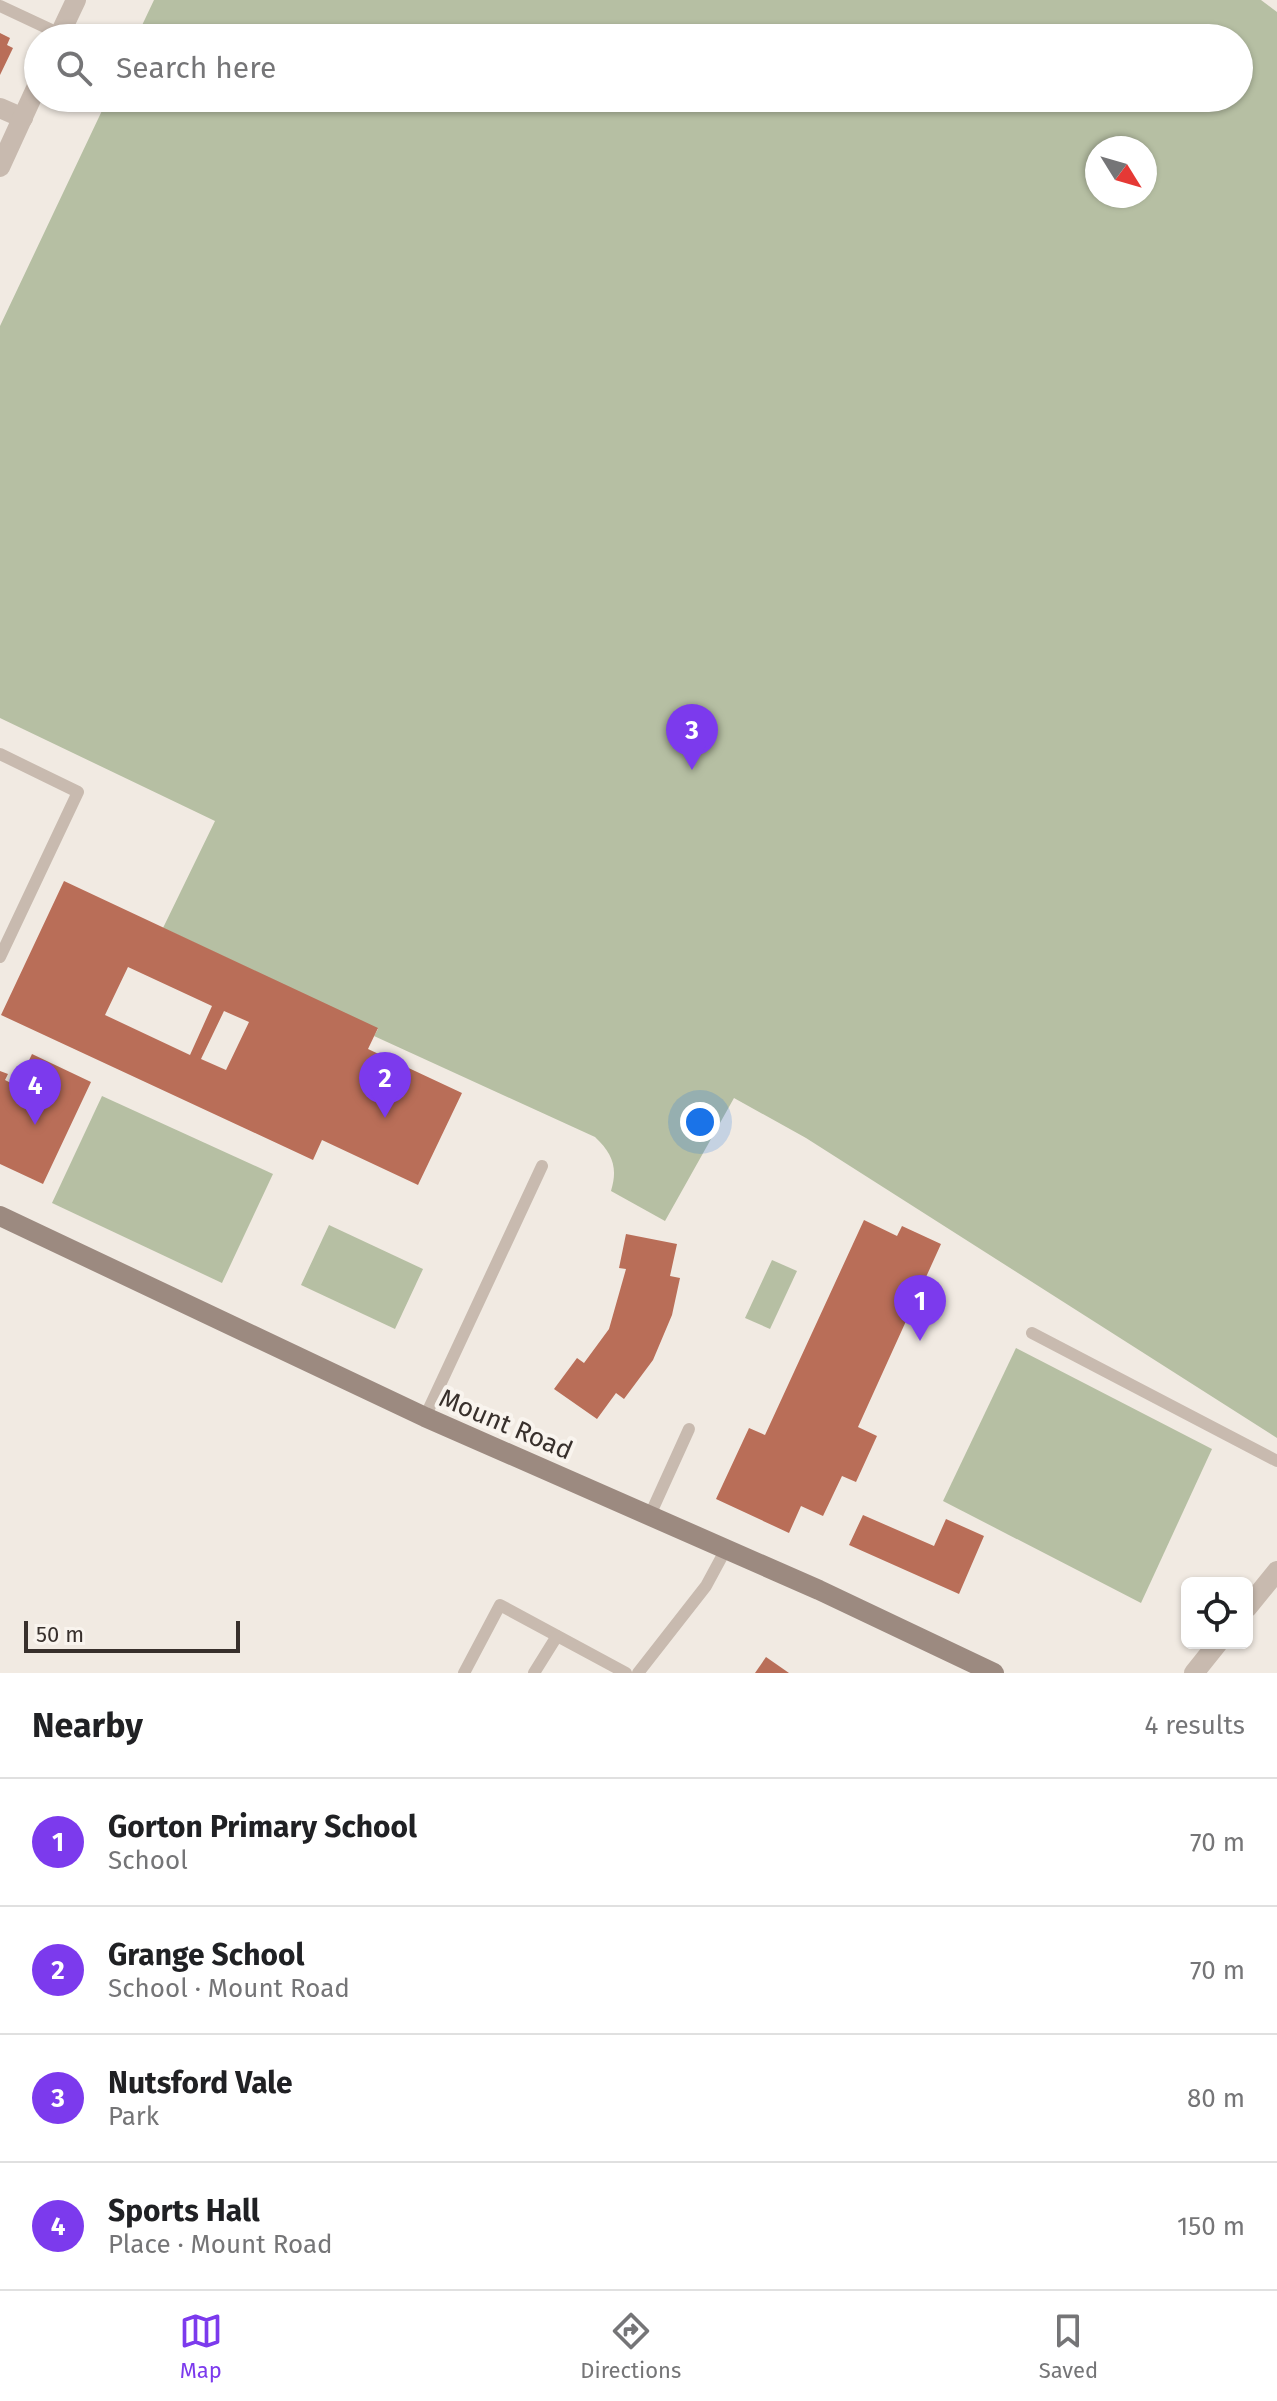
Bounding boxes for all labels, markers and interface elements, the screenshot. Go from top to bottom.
search box [24,24,1253,112]
icon: search [52,46,96,90]
text: Search here [116,50,276,86]
north arrow [1085,136,1157,208]
pin: 3 [666,704,718,770]
pin: 2 [359,1052,411,1118]
pin: 4 [9,1059,61,1125]
your location [680,1102,720,1142]
pin: 1 [894,1275,946,1341]
street label: Mount Road [434,1382,577,1466]
map controls [1181,1577,1253,1649]
button: locate [1181,1577,1253,1649]
scale bar [24,1617,240,1653]
text: 50 m [36,1621,84,1648]
text: Nearby [32,1705,143,1746]
text: 4 results [1144,1710,1245,1741]
text: Gorton Primary School [108,1809,417,1845]
text: 1 [52,1827,64,1858]
text: 70 m [1190,1827,1245,1858]
text: School [108,1845,188,1876]
text: Grange School [108,1937,304,1973]
text: 2 [51,1955,65,1986]
text: 70 m [1190,1955,1245,1986]
text: School · Mount Road [108,1973,350,2004]
text: Nutsford Vale [108,2065,293,2101]
text: 3 [51,2083,65,2114]
text: 80 m [1187,2083,1245,2114]
text: Park [108,2101,159,2132]
text: Sports Hall [108,2193,260,2229]
text: 4 [51,2211,65,2242]
text: 150 m [1177,2211,1245,2242]
text: Place · Mount Road [108,2229,333,2260]
tab: Map [179,2309,223,2384]
tab: Directions [580,2309,681,2384]
tab: Saved [1039,2309,1098,2384]

